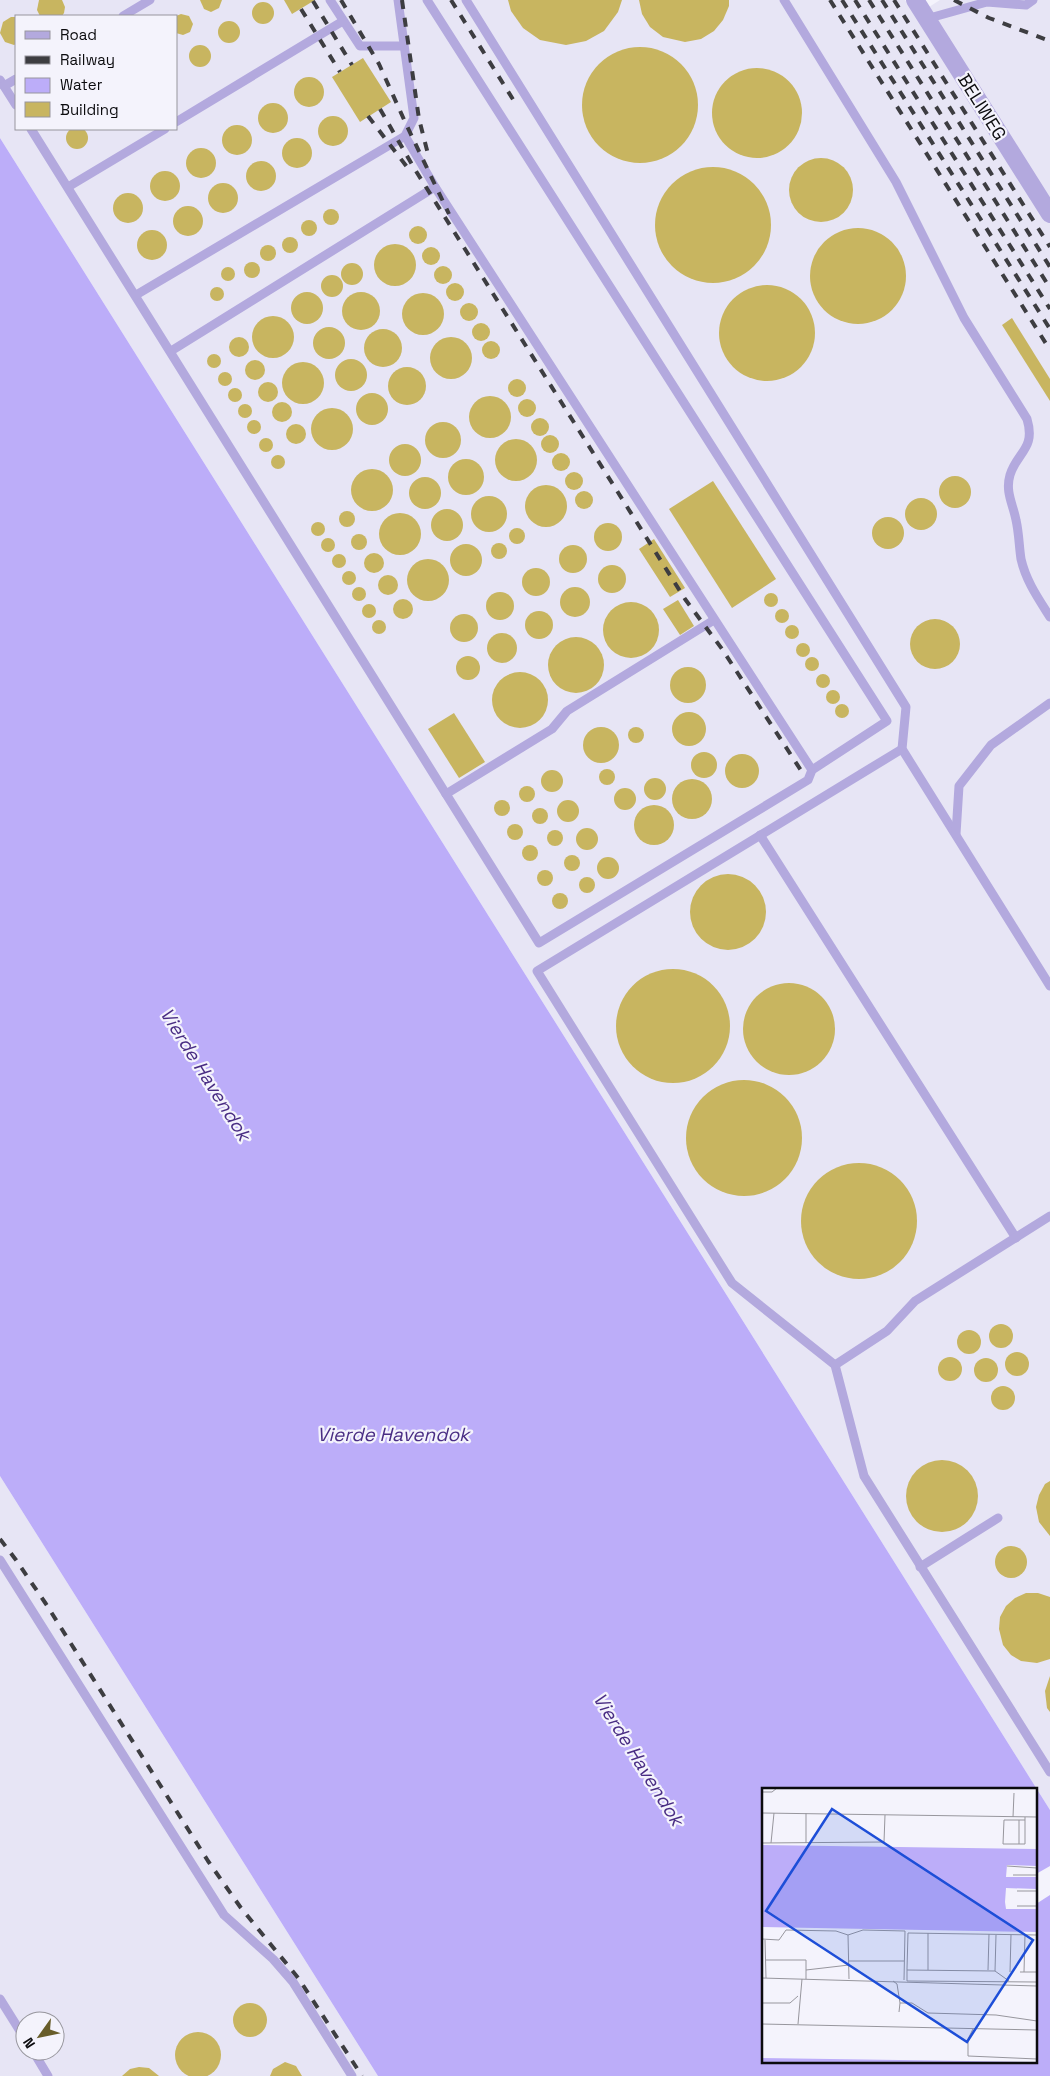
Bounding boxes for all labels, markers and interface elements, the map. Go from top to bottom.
legend [15,15,178,130]
text: Road [60,25,97,44]
text: Railway [60,50,115,69]
street label: BELIWEG [953,69,1012,144]
text: Water [60,75,103,94]
text: Building [60,100,119,119]
water label: Vierde Havendok [155,1003,258,1148]
water label: Vierde Havendok [317,1422,472,1447]
water label: Vierde Havendok [588,1688,691,1833]
inset map [762,1788,1038,2064]
north arrow [15,2011,65,2061]
text: N [19,2034,39,2052]

